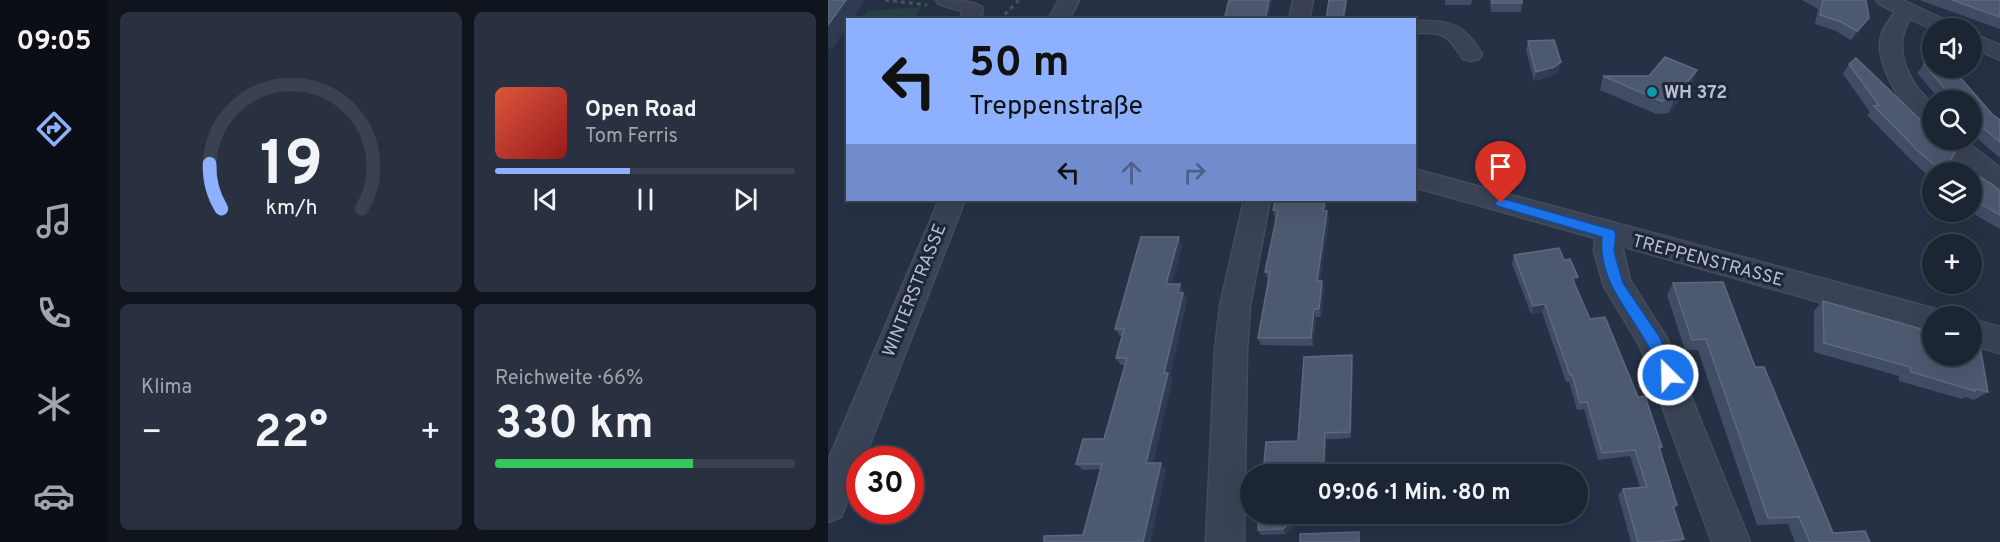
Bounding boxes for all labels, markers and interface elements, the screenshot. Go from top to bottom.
map controls [1922,18,1982,366]
button: sound [1922,18,1982,78]
text: 09:05 [16,25,92,59]
text: 50 m [969,38,1070,91]
icon: left [870,42,948,120]
place label: WH 372 [1664,82,1727,105]
marker: WH 372 [1645,85,1659,99]
text: Treppenstraße [969,90,1143,124]
button: search [1922,90,1982,150]
text: Open Road [585,97,697,124]
icon: directions [33,108,75,150]
text: Tom Ferris [585,124,678,150]
text: 19 [259,128,323,207]
pin [1475,141,1526,203]
icon: arrive [1484,150,1517,183]
icon: left [1052,156,1085,189]
icon: ahead [1115,156,1148,189]
icon: right [1178,156,1211,189]
button: layers [1922,162,1982,222]
icon: previous [529,183,562,216]
icon: pause [629,183,662,216]
icon: next [729,183,762,216]
text: km/h [265,195,317,222]
icon: music [33,200,75,242]
street label: WINTERSTRASSE [878,220,953,361]
street label: TREPPENSTRASSE [1629,230,1786,293]
button: + [1922,234,1982,294]
icon: phone [33,292,75,334]
button: − [1922,306,1982,366]
position arrow [1636,343,1700,407]
text: Reichweite · 66% [495,366,643,392]
text: Klima [141,375,192,401]
icon: climate [33,383,75,425]
text: 330 km [495,397,654,454]
text: 22° [254,406,328,463]
text: − [141,413,162,455]
text: + [420,413,441,455]
speed limit sign: 30 [846,446,924,524]
icon: car [33,475,75,517]
text: 09:06 · 1 Min. · 80 m [1318,480,1510,507]

